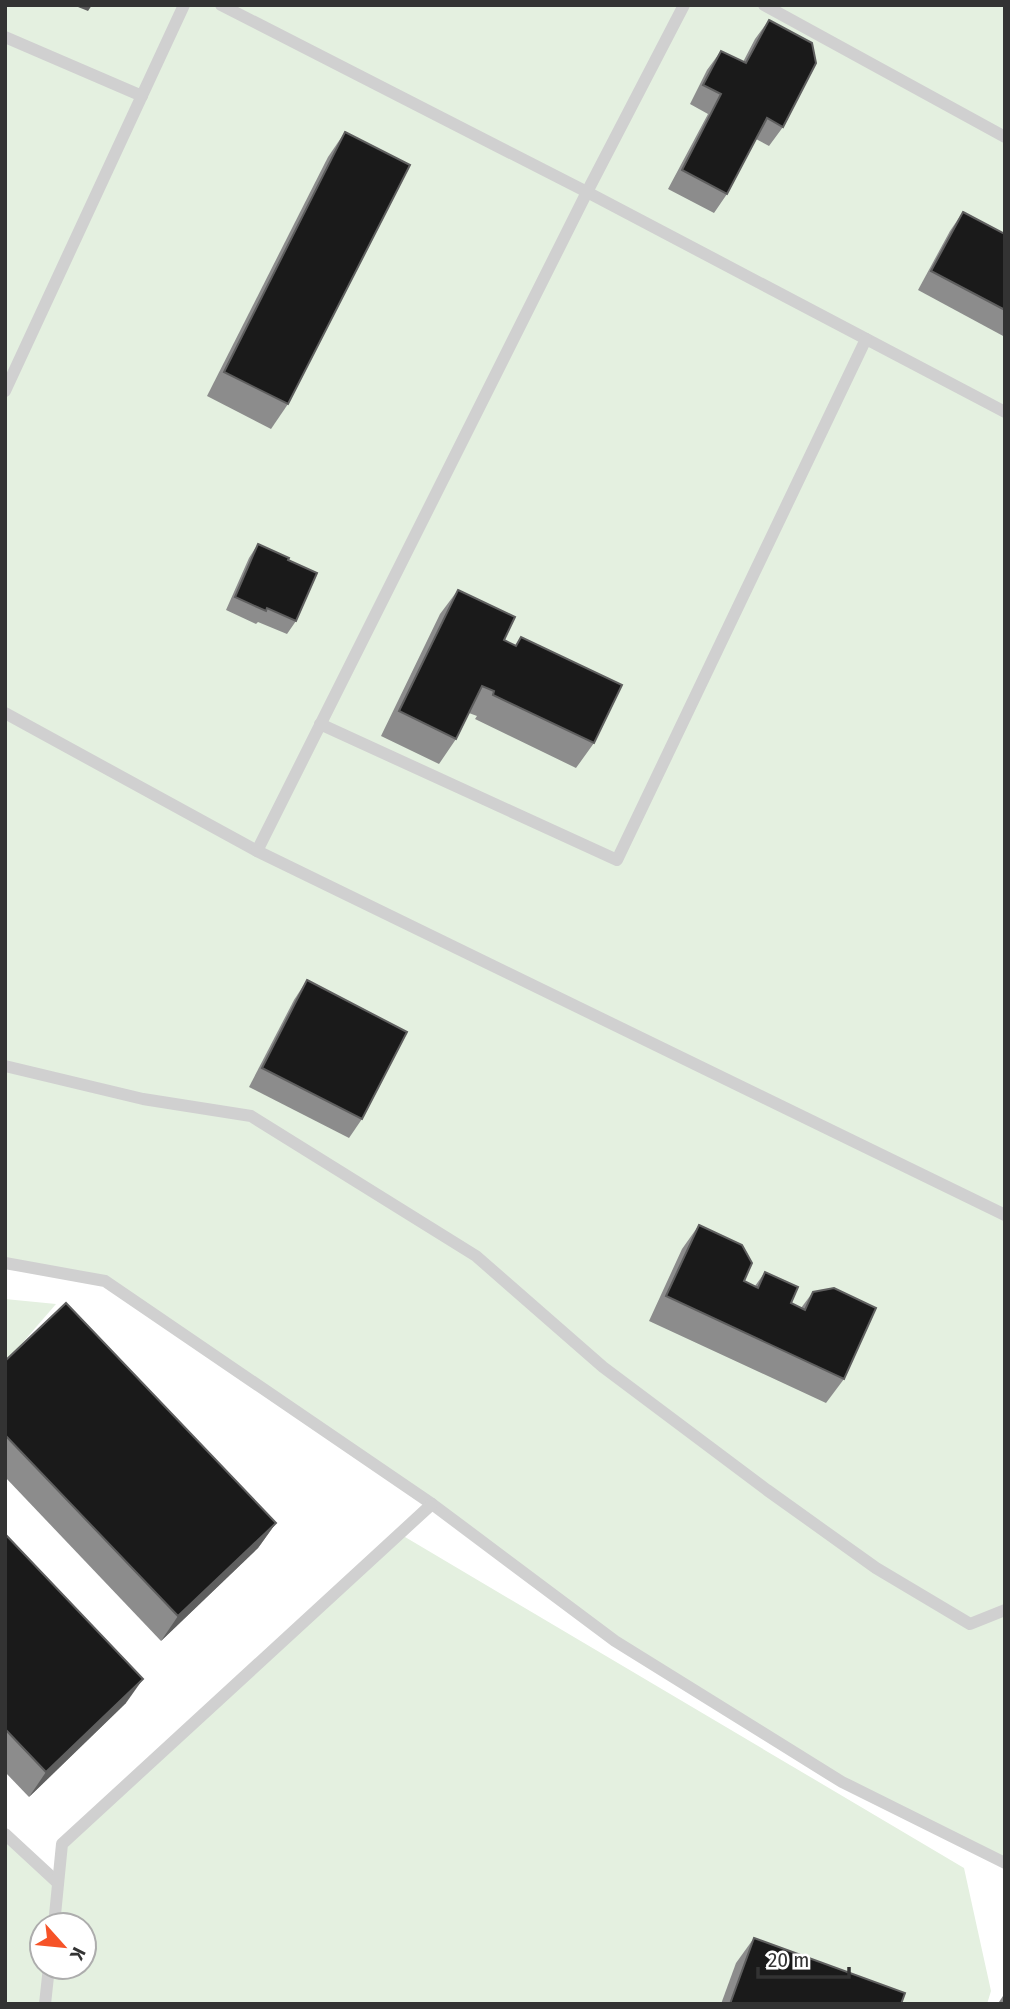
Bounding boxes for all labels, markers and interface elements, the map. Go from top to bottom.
north arrow [28,1911,98,1981]
scale bar [758,1936,849,1980]
text: K [65,1943,90,1964]
text: 20 m [768,1947,809,1973]

